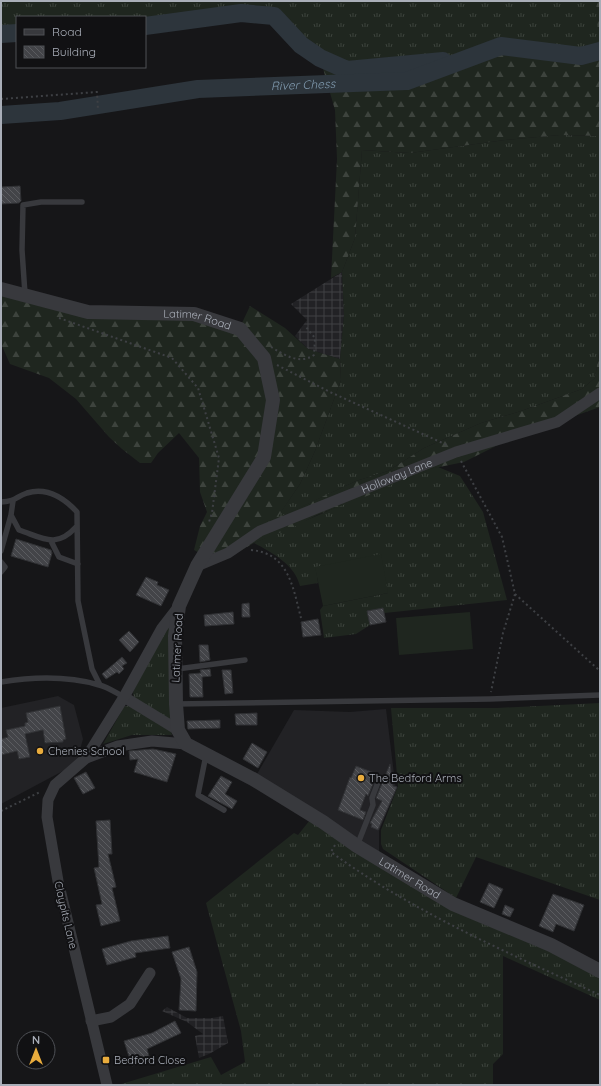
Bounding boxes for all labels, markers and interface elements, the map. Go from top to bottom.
legend [16,16,146,68]
text: Road [52,24,82,39]
text: Building [52,44,96,59]
water label: River Chess [271,76,337,93]
street label: Latimer Road [163,306,233,333]
street label: Holloway Lane [359,455,435,496]
street label: Latimer Road [168,613,186,683]
place label: Chenies School [48,744,125,758]
marker: Chenies School [35,746,45,756]
place label: The Bedford Arms [369,771,462,785]
marker: The Bedford Arms [356,773,366,783]
street label: Latimer Road [376,854,443,902]
street label: Claypits Lane [51,880,81,950]
north arrow [16,1030,56,1070]
text: N [32,1033,40,1047]
place label: Bedford Close [114,1053,186,1067]
marker: Bedford Close [101,1055,111,1065]

